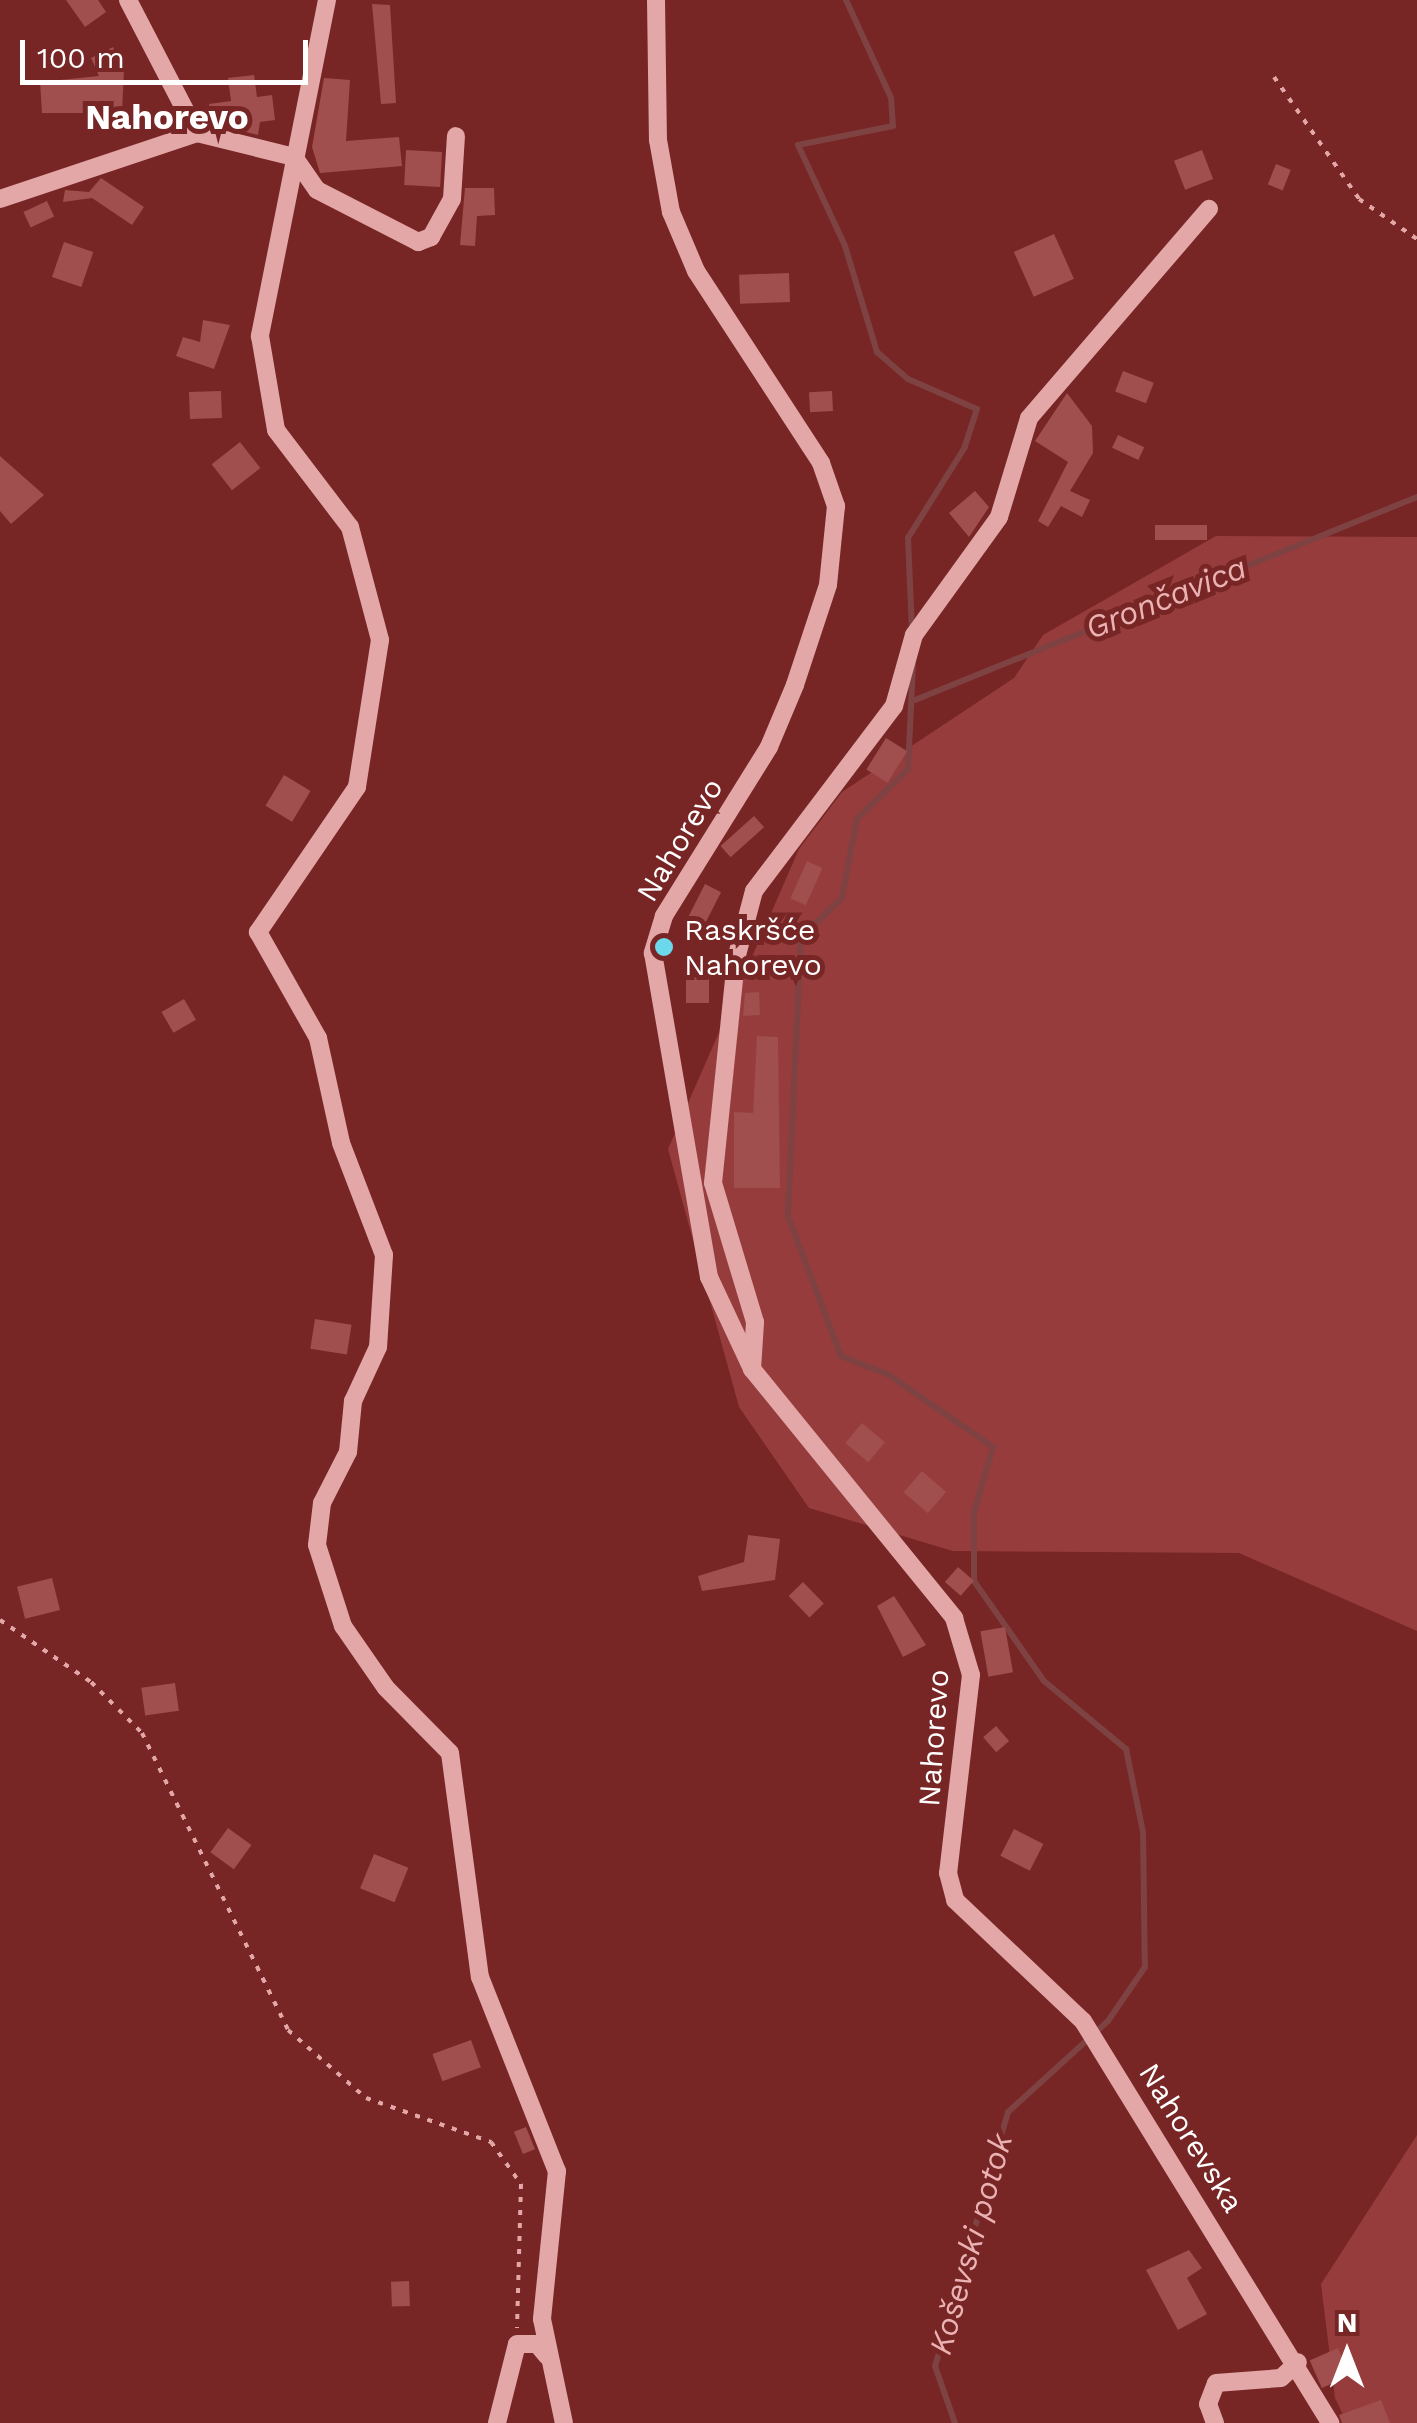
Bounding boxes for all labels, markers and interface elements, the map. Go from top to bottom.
scale bar [25,20,312,82]
text: 100 m [37,40,125,75]
district label: Nahorevo [85,96,249,138]
water label: Grončavica [1080,548,1252,648]
street label: Nahorevo [629,772,731,908]
place label: Raskršće Nahorevo [684,912,822,982]
marker: Raskršće Nahorevo [653,936,675,958]
street label: Nahorevo [911,1668,957,1808]
street label: Nahorevska [1131,2057,1251,2219]
water label: Koševski potok [921,2129,1021,2359]
north arrow [1297,2303,1397,2403]
text: N [1337,2306,1357,2339]

